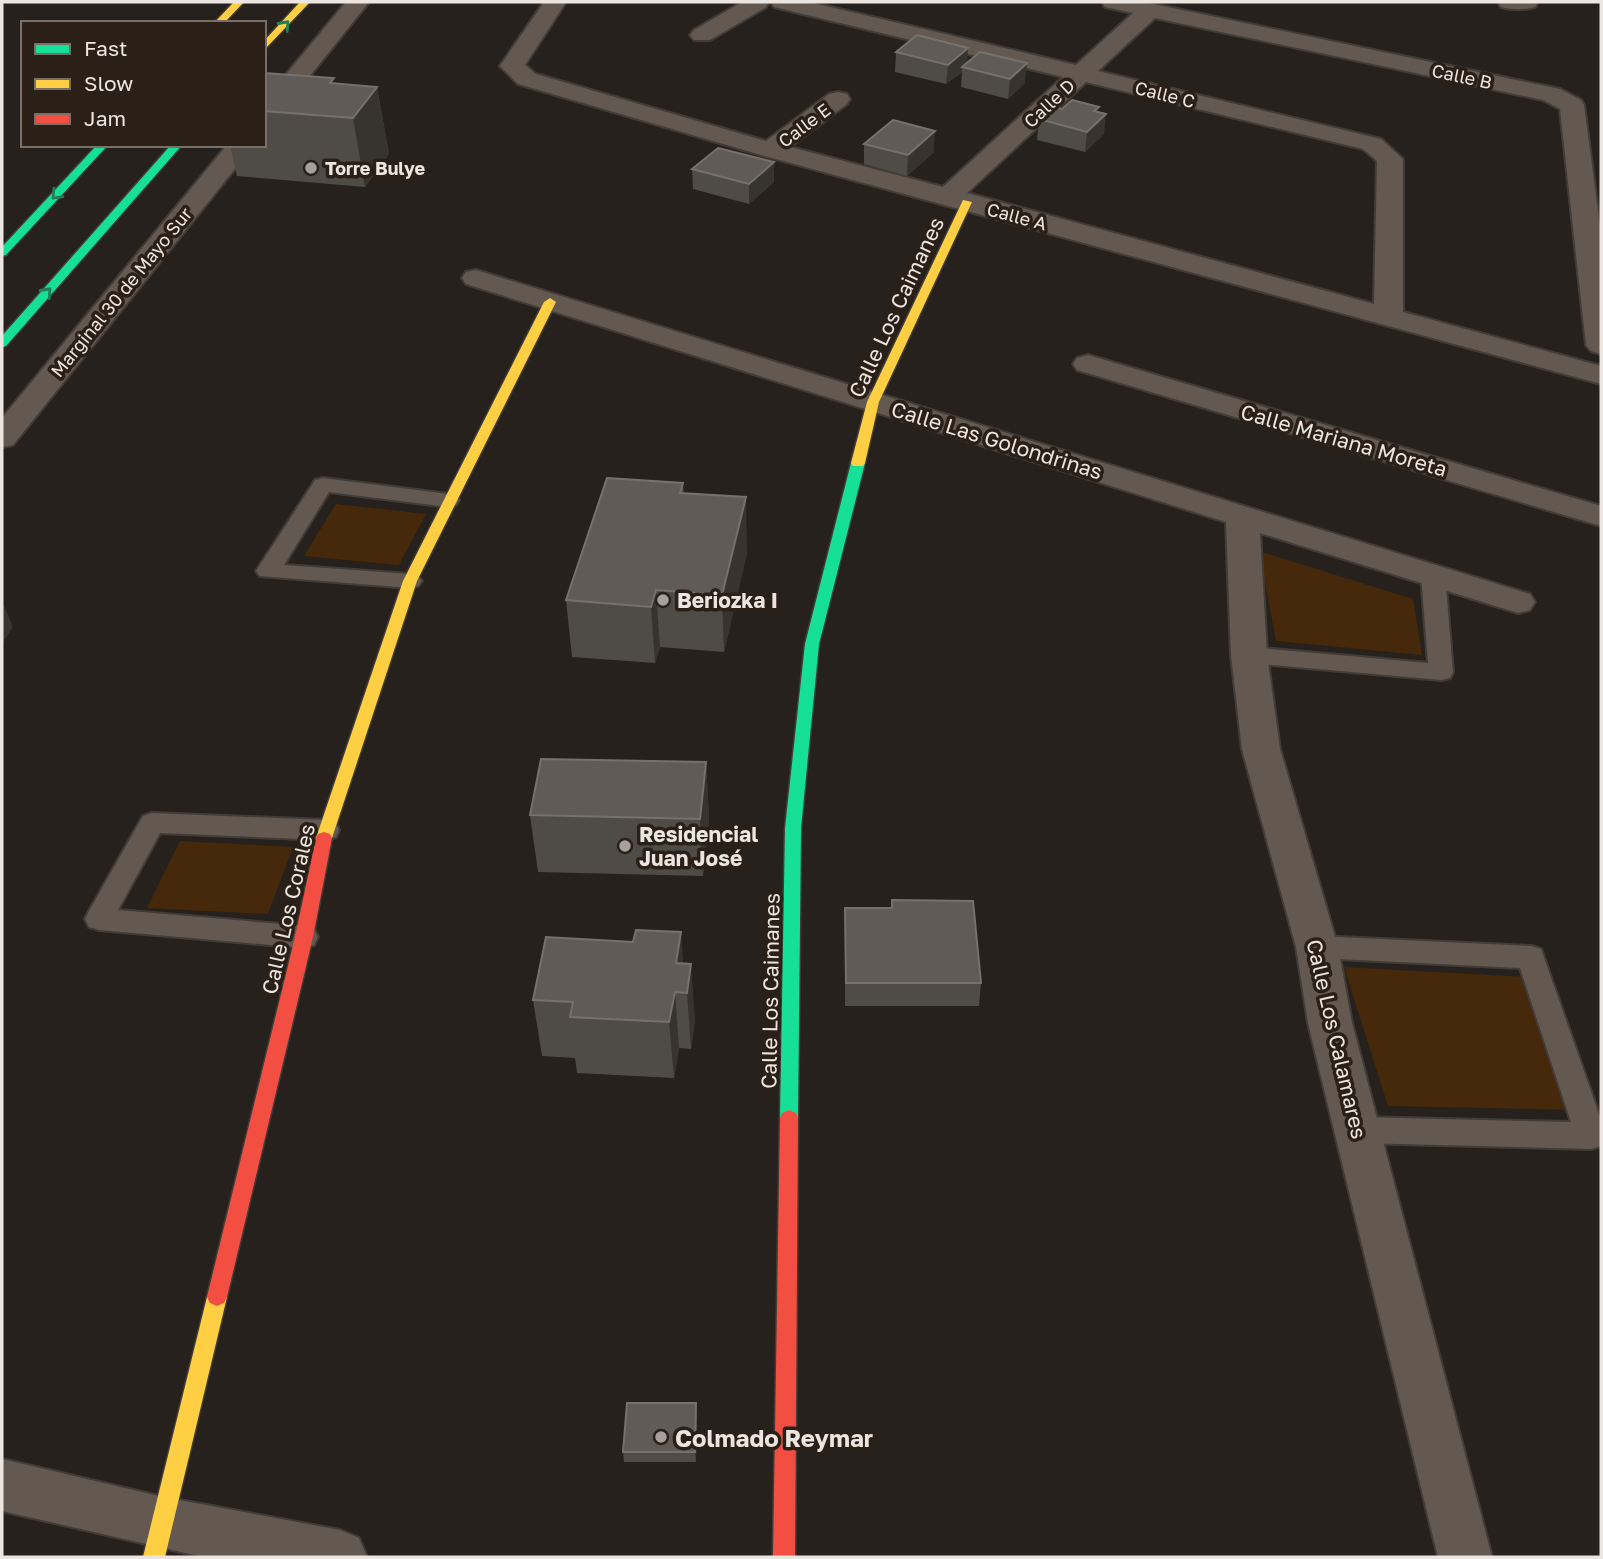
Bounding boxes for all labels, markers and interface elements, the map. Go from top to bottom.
one-way arrow [276,20,289,33]
legend [21,21,266,147]
text: Fast [84,35,127,61]
street label: Calle B [1430,59,1494,93]
text: Slow [84,70,133,96]
street label: Calle D [1019,74,1079,132]
street label: Calle C [1133,76,1197,112]
street label: Calle E [774,98,834,152]
text: Jam [84,105,126,131]
place label: Torre Bulye [325,157,425,179]
marker: Torre Bulye [303,160,319,176]
one-way arrow [52,187,65,200]
street label: Calle A [985,198,1049,234]
street label: Marginal 30 de Mayo Sur [46,203,196,381]
street label: Calle Los Caimanes [843,213,949,401]
one-way arrow [39,287,51,300]
street label: Calle Las Golondrinas [888,396,1106,484]
street label: Calle Mariana Moreta [1238,398,1450,482]
place label: Beriozka I [677,587,778,613]
marker: Beriozka I [655,592,671,608]
street label: Calle Los Corales [256,821,320,997]
place label: Residencial Juan José [639,821,758,871]
marker: Residencial Juan José [617,838,633,854]
street label: Calle Los Caimanes [755,893,785,1089]
street label: Calle Los Calamares [1301,937,1373,1141]
place label: Colmado Reymar [675,1423,873,1452]
marker: Colmado Reymar [653,1429,669,1445]

